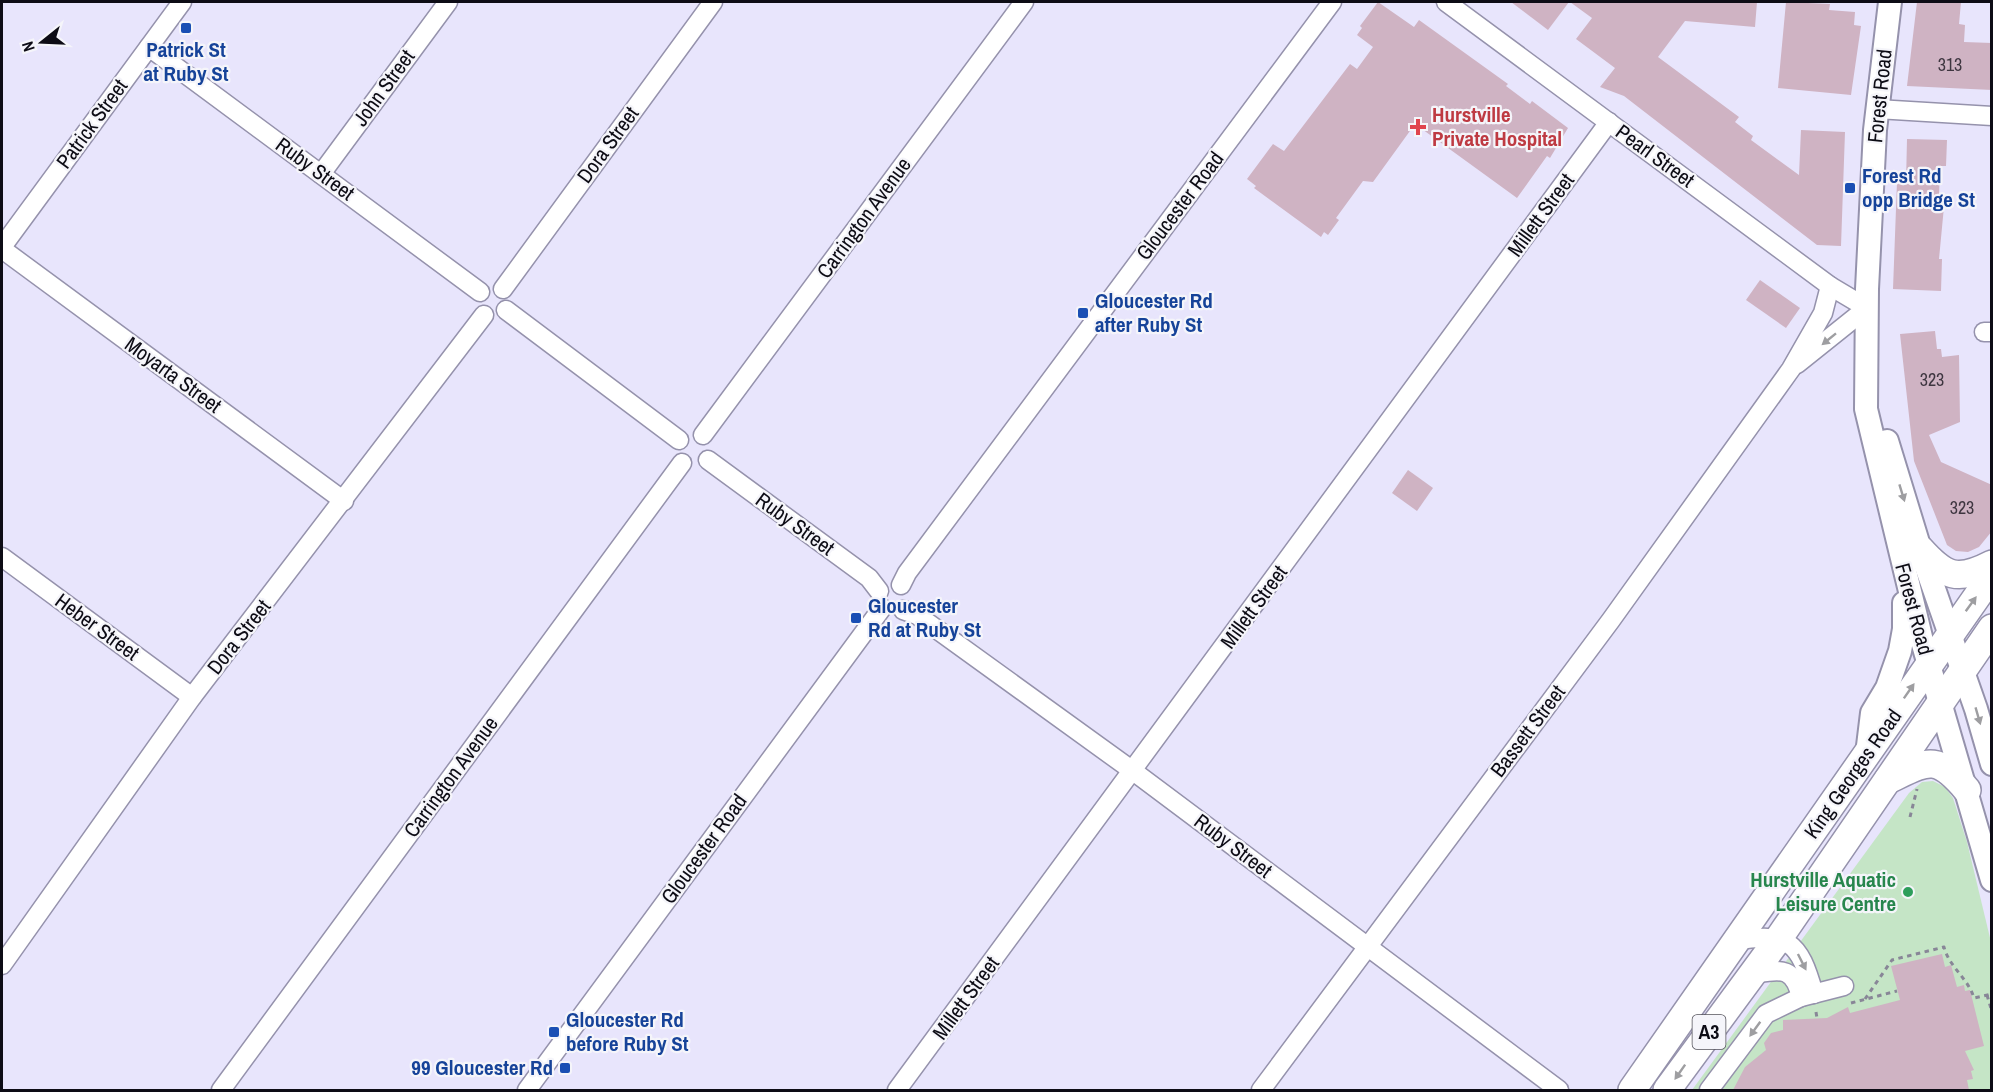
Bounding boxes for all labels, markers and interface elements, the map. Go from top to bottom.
north arrow [12,12,72,72]
marker: Patrick St at Ruby St [179,21,193,35]
place label: Patrick St at Ruby St [143,35,229,88]
text: N [16,39,40,55]
street label: John Street [346,43,421,132]
street label: Forest Road [1860,48,1899,144]
house number: 313 [1938,52,1962,77]
street label: Patrick Street [49,73,134,174]
street label: Dora Street [570,100,645,189]
place label: Hurstville Private Hospital [1432,100,1562,153]
street label: Pearl Street [1610,117,1701,194]
marker: Hurstville Private Hospital [1409,118,1427,136]
street label: Ruby Street [270,130,361,207]
street label: Gloucester Road [1129,145,1230,266]
street label: Carrington Avenue [810,151,917,284]
place label: Forest Rd opp Bridge St [1862,161,1975,214]
street label: Millett Street [1500,167,1581,262]
marker: Forest Rd opp Bridge St [1843,181,1857,195]
place label: Gloucester Rd after Ruby St [1095,286,1213,339]
marker: Gloucester Rd after Ruby St [1076,306,1090,320]
street label: Moyarta Street [119,330,228,420]
one-way arrow [1821,332,1837,345]
house number: 323 [1920,367,1944,392]
one-way arrow [1898,484,1907,502]
street label: Ruby Street [750,485,841,562]
house number: 323 [1950,495,1974,520]
street label: Millett Street [1213,559,1294,654]
street label: Forest Road [1888,560,1941,658]
street label: Heber Street [49,586,145,667]
place label: Gloucester Rd at Ruby St [868,591,981,644]
street label: Dora Street [200,593,277,680]
one-way arrow [1965,596,1977,612]
marker: Gloucester Rd at Ruby St [849,611,863,625]
street label: Bassett Street [1483,679,1572,783]
one-way arrow [1903,684,1915,700]
street label: King Georges Road [1797,703,1908,844]
one-way arrow [1974,707,1983,725]
street label: Carrington Avenue [397,710,504,843]
street label: Gloucester Road [654,788,753,909]
street label: Ruby Street [1188,807,1279,885]
place label: Hurstville Aquatic Leisure Centre [1750,865,1896,918]
marker: Hurstville Aquatic Leisure Centre [1901,885,1915,899]
street label: Millett Street [925,950,1006,1045]
one-way arrow [1797,954,1807,971]
place label: Gloucester Rd before Ruby St [566,1005,689,1058]
road number: A3 [1692,1015,1726,1049]
one-way arrow [1749,1021,1761,1036]
marker: Gloucester Rd before Ruby St [547,1025,561,1039]
place label: 99 Gloucester Rd [411,1053,553,1082]
marker: 99 Gloucester Rd [558,1061,572,1075]
one-way arrow [1675,1064,1686,1080]

